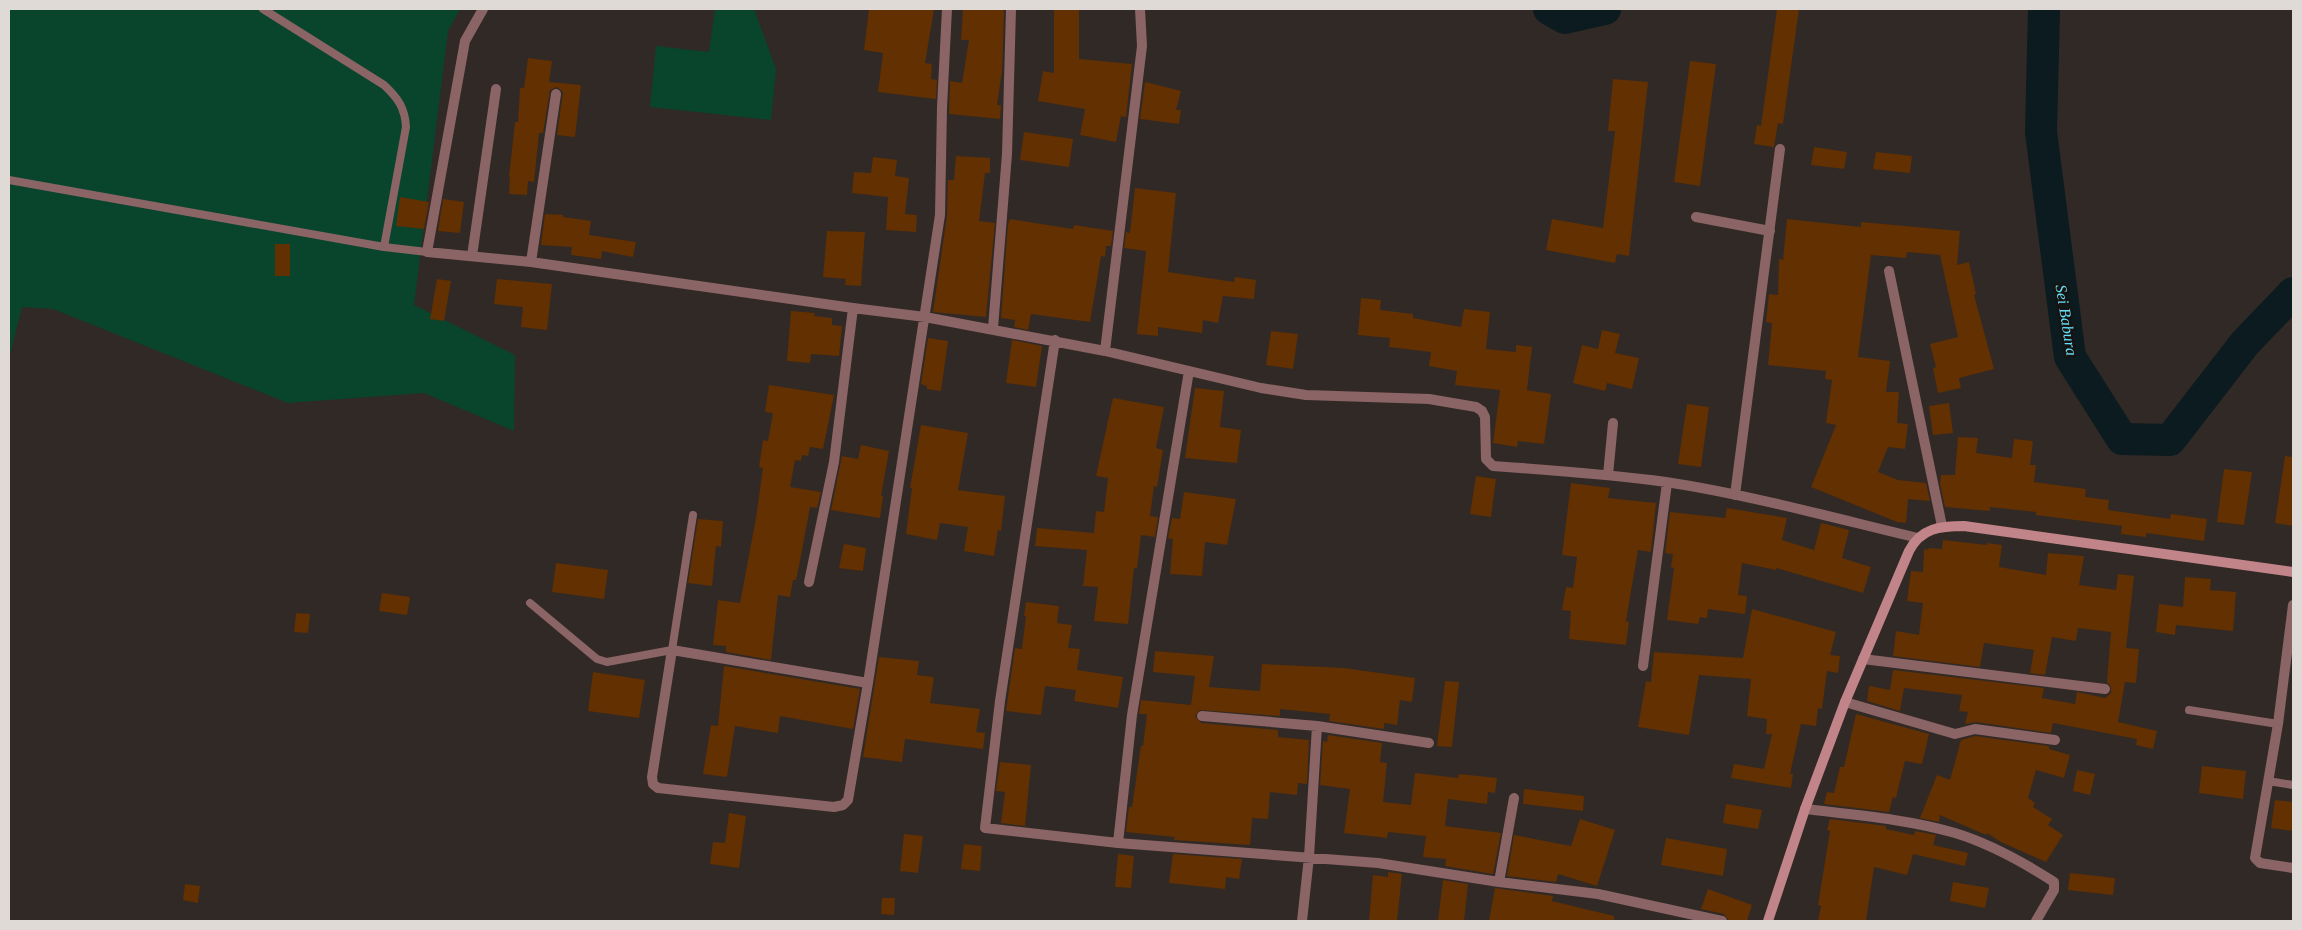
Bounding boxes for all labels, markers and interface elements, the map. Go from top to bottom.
water label: Sei Babura [2053,283,2080,357]

